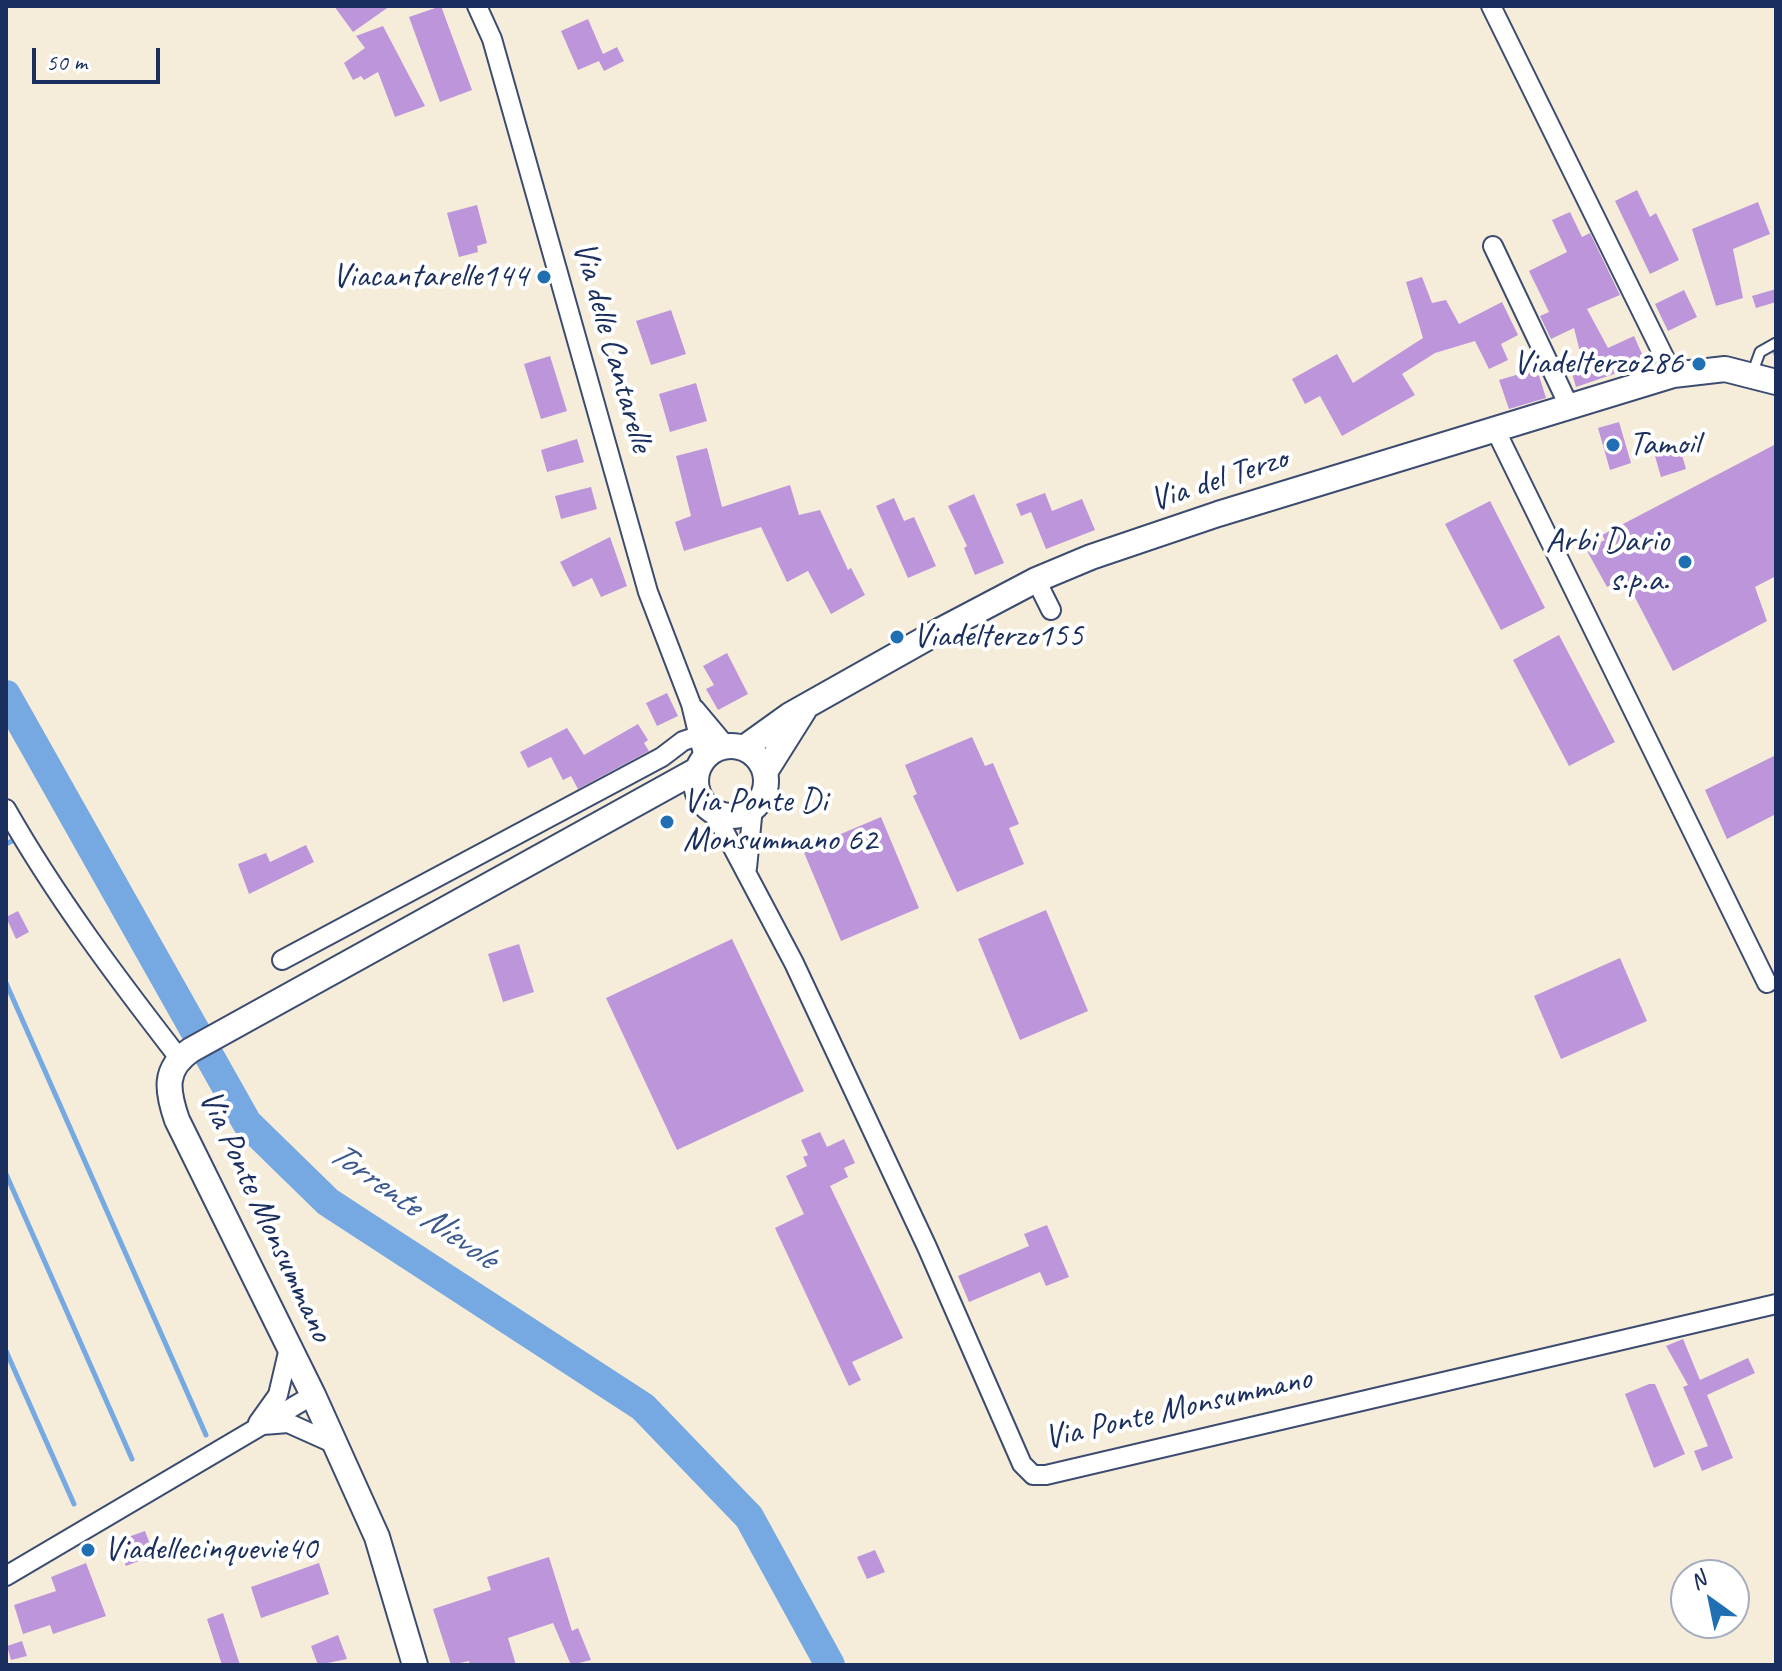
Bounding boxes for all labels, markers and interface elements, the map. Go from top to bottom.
scale bar [36,32,164,82]
text: 50 m [46,47,87,77]
street label: Via delle Cantarelle [562,237,662,457]
place label: Viacantarelle144 [332,257,528,297]
marker: Viacantarelle144 [535,268,553,286]
place label: Viadelterzo286 [1513,344,1683,384]
marker: Viadelterzo286 [1690,355,1708,373]
place label: Tamoil [1629,425,1700,465]
marker: Tamoil [1604,436,1622,454]
street label: Via del Terzo [1145,439,1293,521]
place label: Arbi Dario s.p.a. [1546,522,1669,602]
marker: Arbi Dario s.p.a. [1676,553,1694,571]
place label: Viadelterzo155 [913,617,1083,657]
marker: Viadelterzo155 [888,628,906,646]
place label: Via Ponte Di Monsummano 62 [683,782,877,862]
marker: Via Ponte Di Monsummano 62 [658,813,676,831]
street label: Via Ponte Monsummano [189,1084,341,1348]
water label: Torrente Nievole [320,1132,504,1280]
street label: Via Ponte Monsummano [1041,1358,1315,1460]
place label: Viadellecinquevie40 [104,1530,317,1570]
marker: Viadellecinquevie40 [79,1541,97,1559]
north arrow [1670,1559,1750,1639]
text: N [1685,1565,1711,1596]

